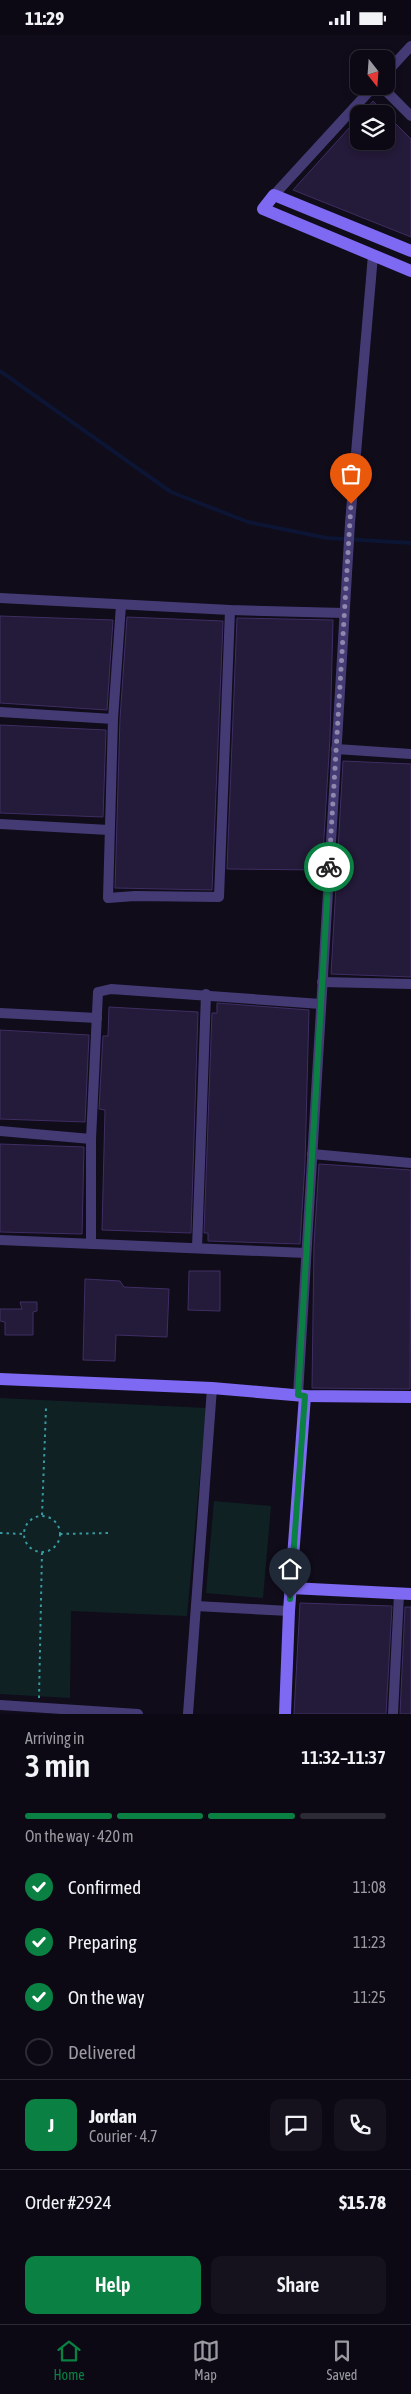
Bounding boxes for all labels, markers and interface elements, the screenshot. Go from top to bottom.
text: 11:29 [25,7,64,29]
north arrow [350,50,395,95]
map controls [350,50,395,150]
button: layers [350,105,395,150]
pin [330,453,372,504]
icon: bag [337,460,365,488]
courier [304,842,354,892]
icon: bike [315,853,343,881]
pin [269,1548,311,1599]
icon: home [276,1555,304,1583]
text: Arriving in [25,1729,85,1747]
text: 11:32–11:37 [301,1746,386,1768]
text: 3 min [25,1747,90,1784]
text: On the way · 420 m [25,1827,134,1845]
icon: check [25,1873,53,1901]
text: Confirmed [68,1876,141,1898]
text: 11:08 [353,1878,386,1896]
icon: check [25,1928,53,1956]
text: Preparing [68,1931,137,1953]
text: 11:23 [353,1933,386,1951]
icon: check [25,1983,53,2011]
text: On the way [68,1986,145,2008]
text: 11:25 [353,1988,386,2006]
text: Delivered [68,2041,136,2063]
button: chat [270,2099,322,2151]
button: phone [334,2099,386,2151]
text: Jordan [89,2105,137,2127]
text: J [48,2114,54,2136]
text: Courier · 4.7 [89,2127,158,2145]
text: Order #2924 [25,2191,112,2213]
text: $15.78 [339,2191,386,2213]
button: Help [25,2256,201,2314]
button: Share [211,2256,386,2314]
tab: Home [53,2337,85,2383]
tab: Map [192,2337,220,2383]
tab: Saved [327,2337,357,2383]

